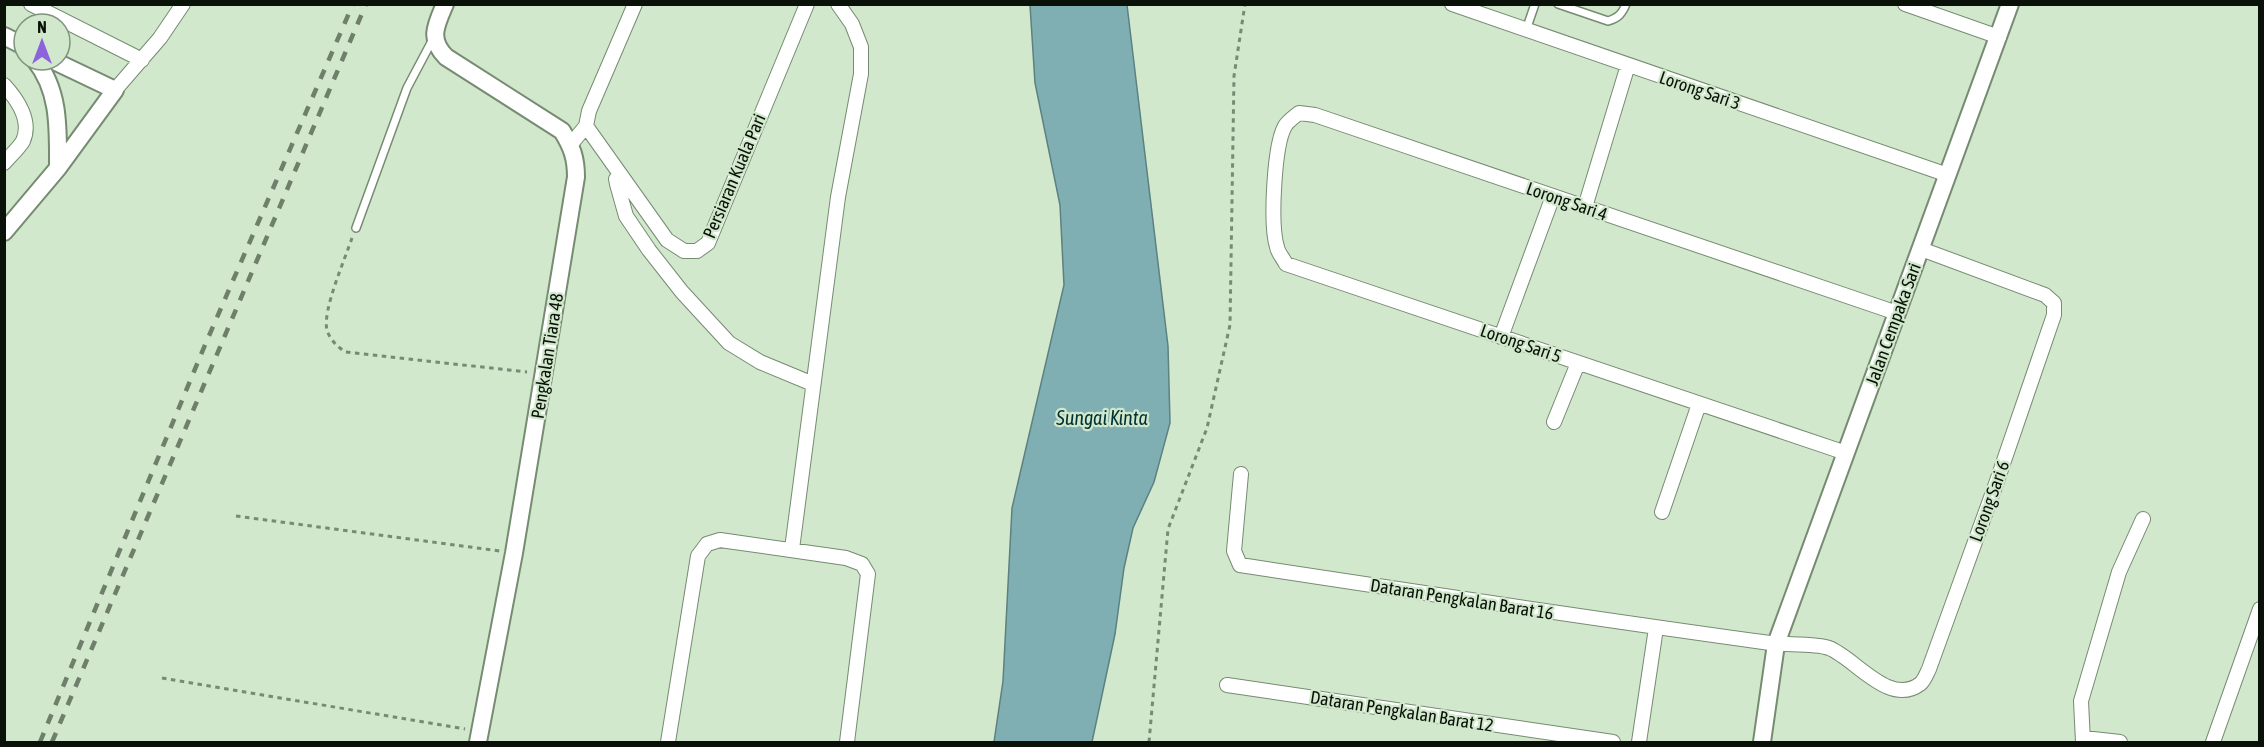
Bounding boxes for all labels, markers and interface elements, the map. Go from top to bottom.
north arrow [12,12,72,72]
text: N [37,18,47,36]
street label: Lorong Sari 3 [1657,66,1743,114]
street label: Persiaran Kuala Pari [698,111,770,241]
street label: Lorong Sari 4 [1524,177,1610,225]
street label: Jalan Cempaka Sari [1861,260,1925,388]
street label: Pengkalan Tiara 48 [527,292,567,420]
street label: Lorong Sari 5 [1478,319,1564,367]
water label: Sungai Kinta [1055,406,1148,429]
street label: Lorong Sari 6 [1965,458,2013,544]
street label: Dataran Pengkalan Barat 16 [1369,574,1555,624]
street label: Dataran Pengkalan Barat 12 [1309,686,1495,736]

